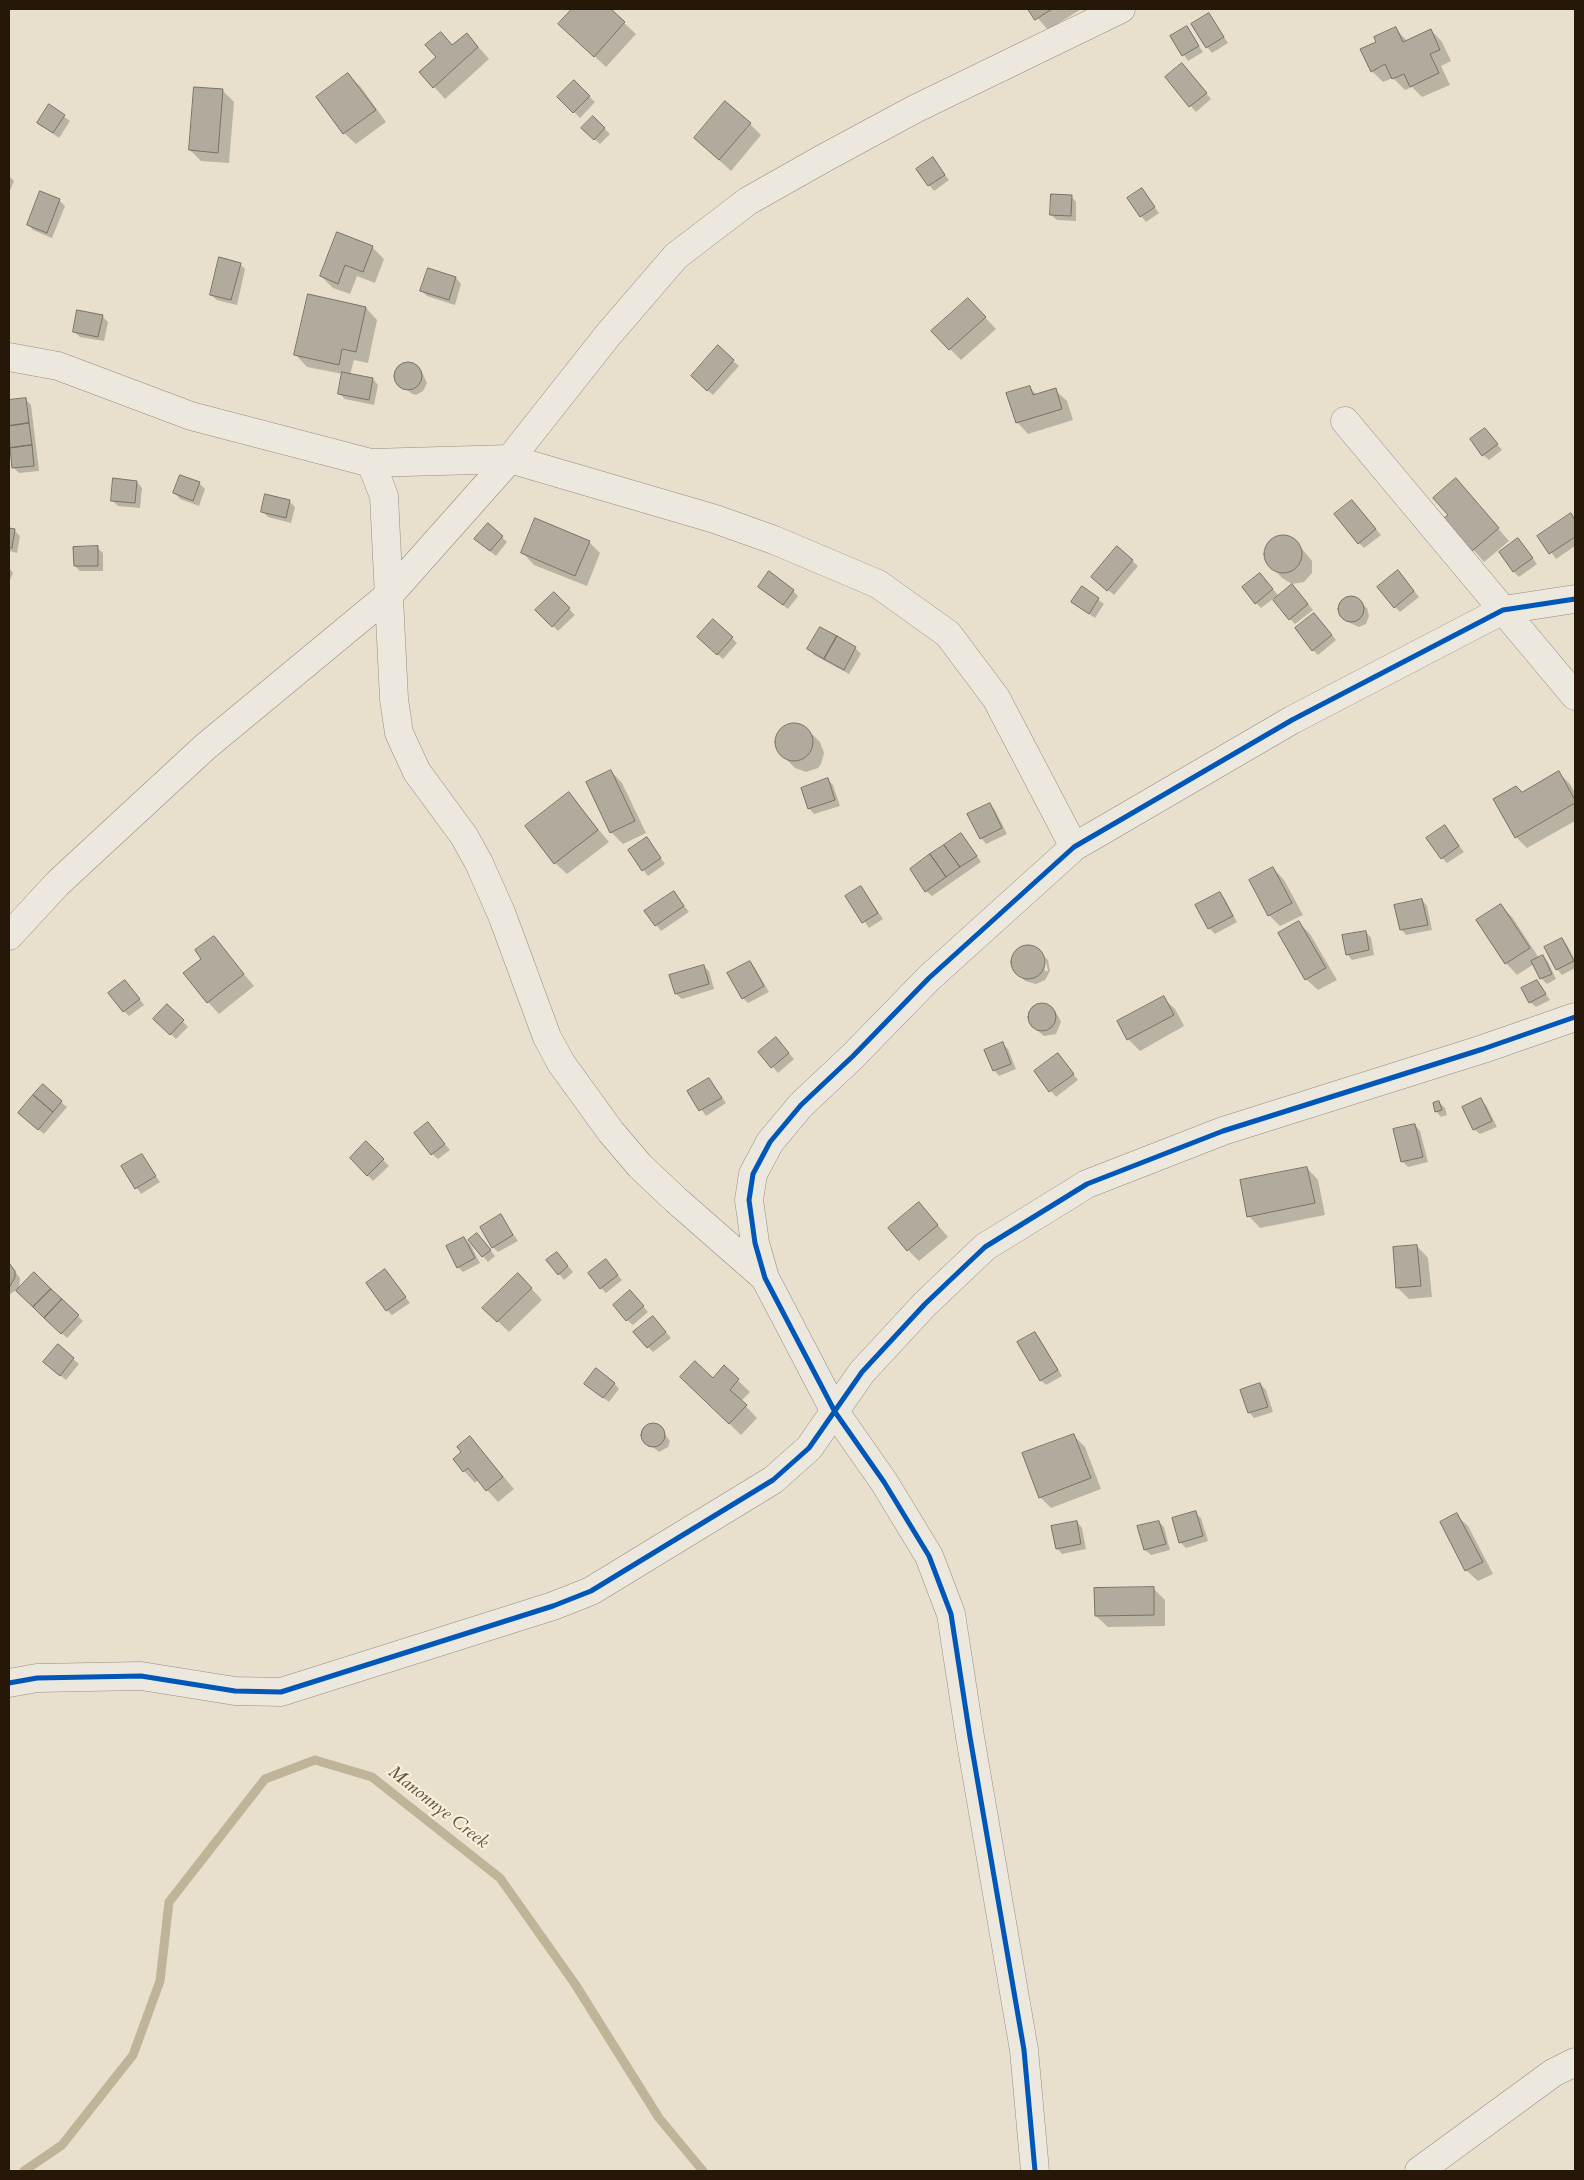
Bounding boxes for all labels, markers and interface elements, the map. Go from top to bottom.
water label: Manonnye Creek [383,1762,493,1854]

